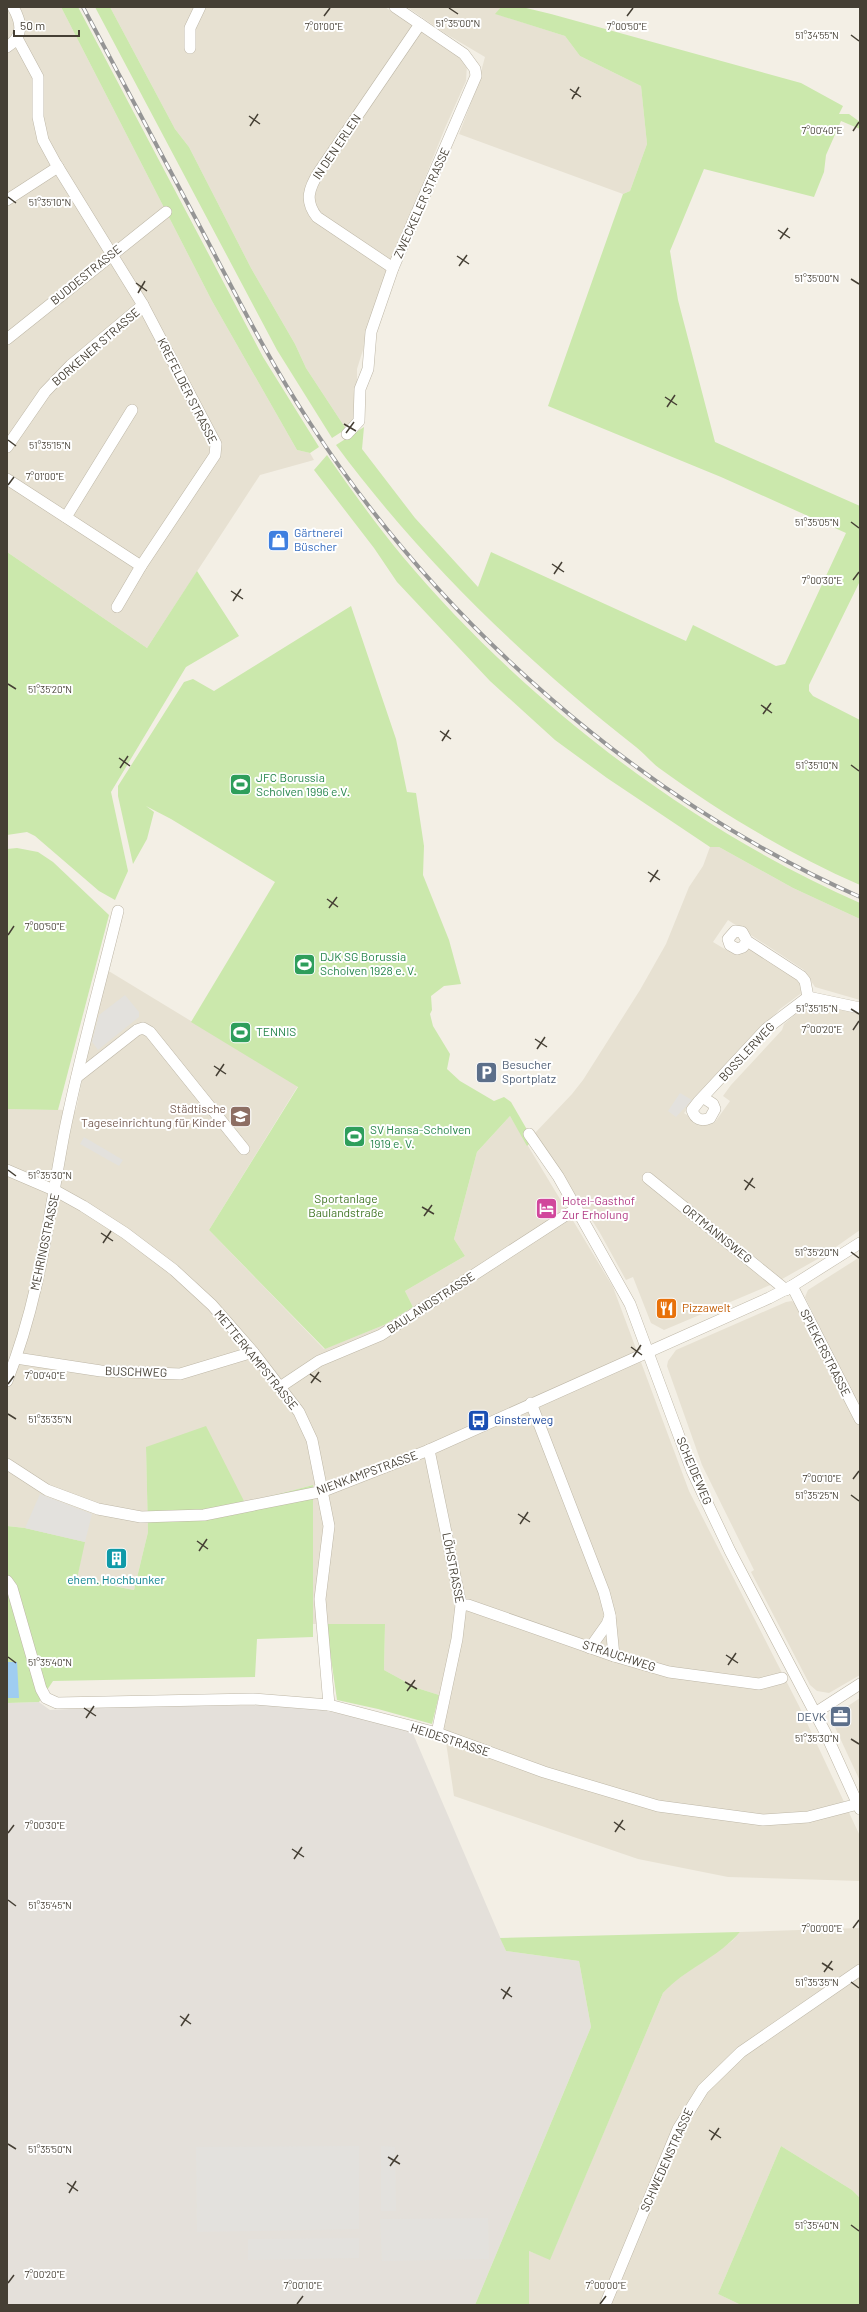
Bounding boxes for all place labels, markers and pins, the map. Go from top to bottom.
place label: Gärtnerei Büscher [294,525,343,553]
shop icon: Gärtnerei Büscher [265,527,291,553]
place label: JFC Borussia Scholven 1996 e.V. [256,770,350,798]
sports icon: JFC Borussia Scholven 1996 e.V. [228,772,254,798]
place label: DJK SG Borussia Scholven 1928 e. V. [320,949,417,977]
sports icon: DJK SG Borussia Scholven 1928 e. V. [292,951,318,977]
sports icon: TENNIS [227,1019,253,1045]
place label: TENNIS [256,1024,296,1038]
place label: Besucher Sportplatz [502,1057,556,1085]
parking icon: Besucher Sportplatz [473,1059,499,1085]
place label: Städtische Tageseinrichtung für Kinder [81,1101,227,1129]
school or university icon: Städtische Tageseinrichtung für Kinder [228,1103,254,1129]
place label: SV Hansa-Scholven 1919 e. V. [370,1122,471,1150]
sports icon: SV Hansa-Scholven 1919 e. V. [342,1124,368,1150]
place label: Hotel-Gasthof Zur Erholung [562,1193,635,1221]
hotel icon: Hotel-Gasthof Zur Erholung [533,1195,559,1221]
restaurant icon: Pizzawelt [653,1295,679,1321]
place label: Pizzawelt [682,1300,731,1314]
bus stop icon: Ginsterweg [466,1407,492,1433]
place label: Ginsterweg [494,1412,553,1426]
building icon: ehem. Hochbunker [103,1546,129,1572]
place label: ehem. Hochbunker [67,1572,165,1586]
office icon: DEVK [828,1704,854,1730]
place label: DEVK [797,1709,827,1723]

